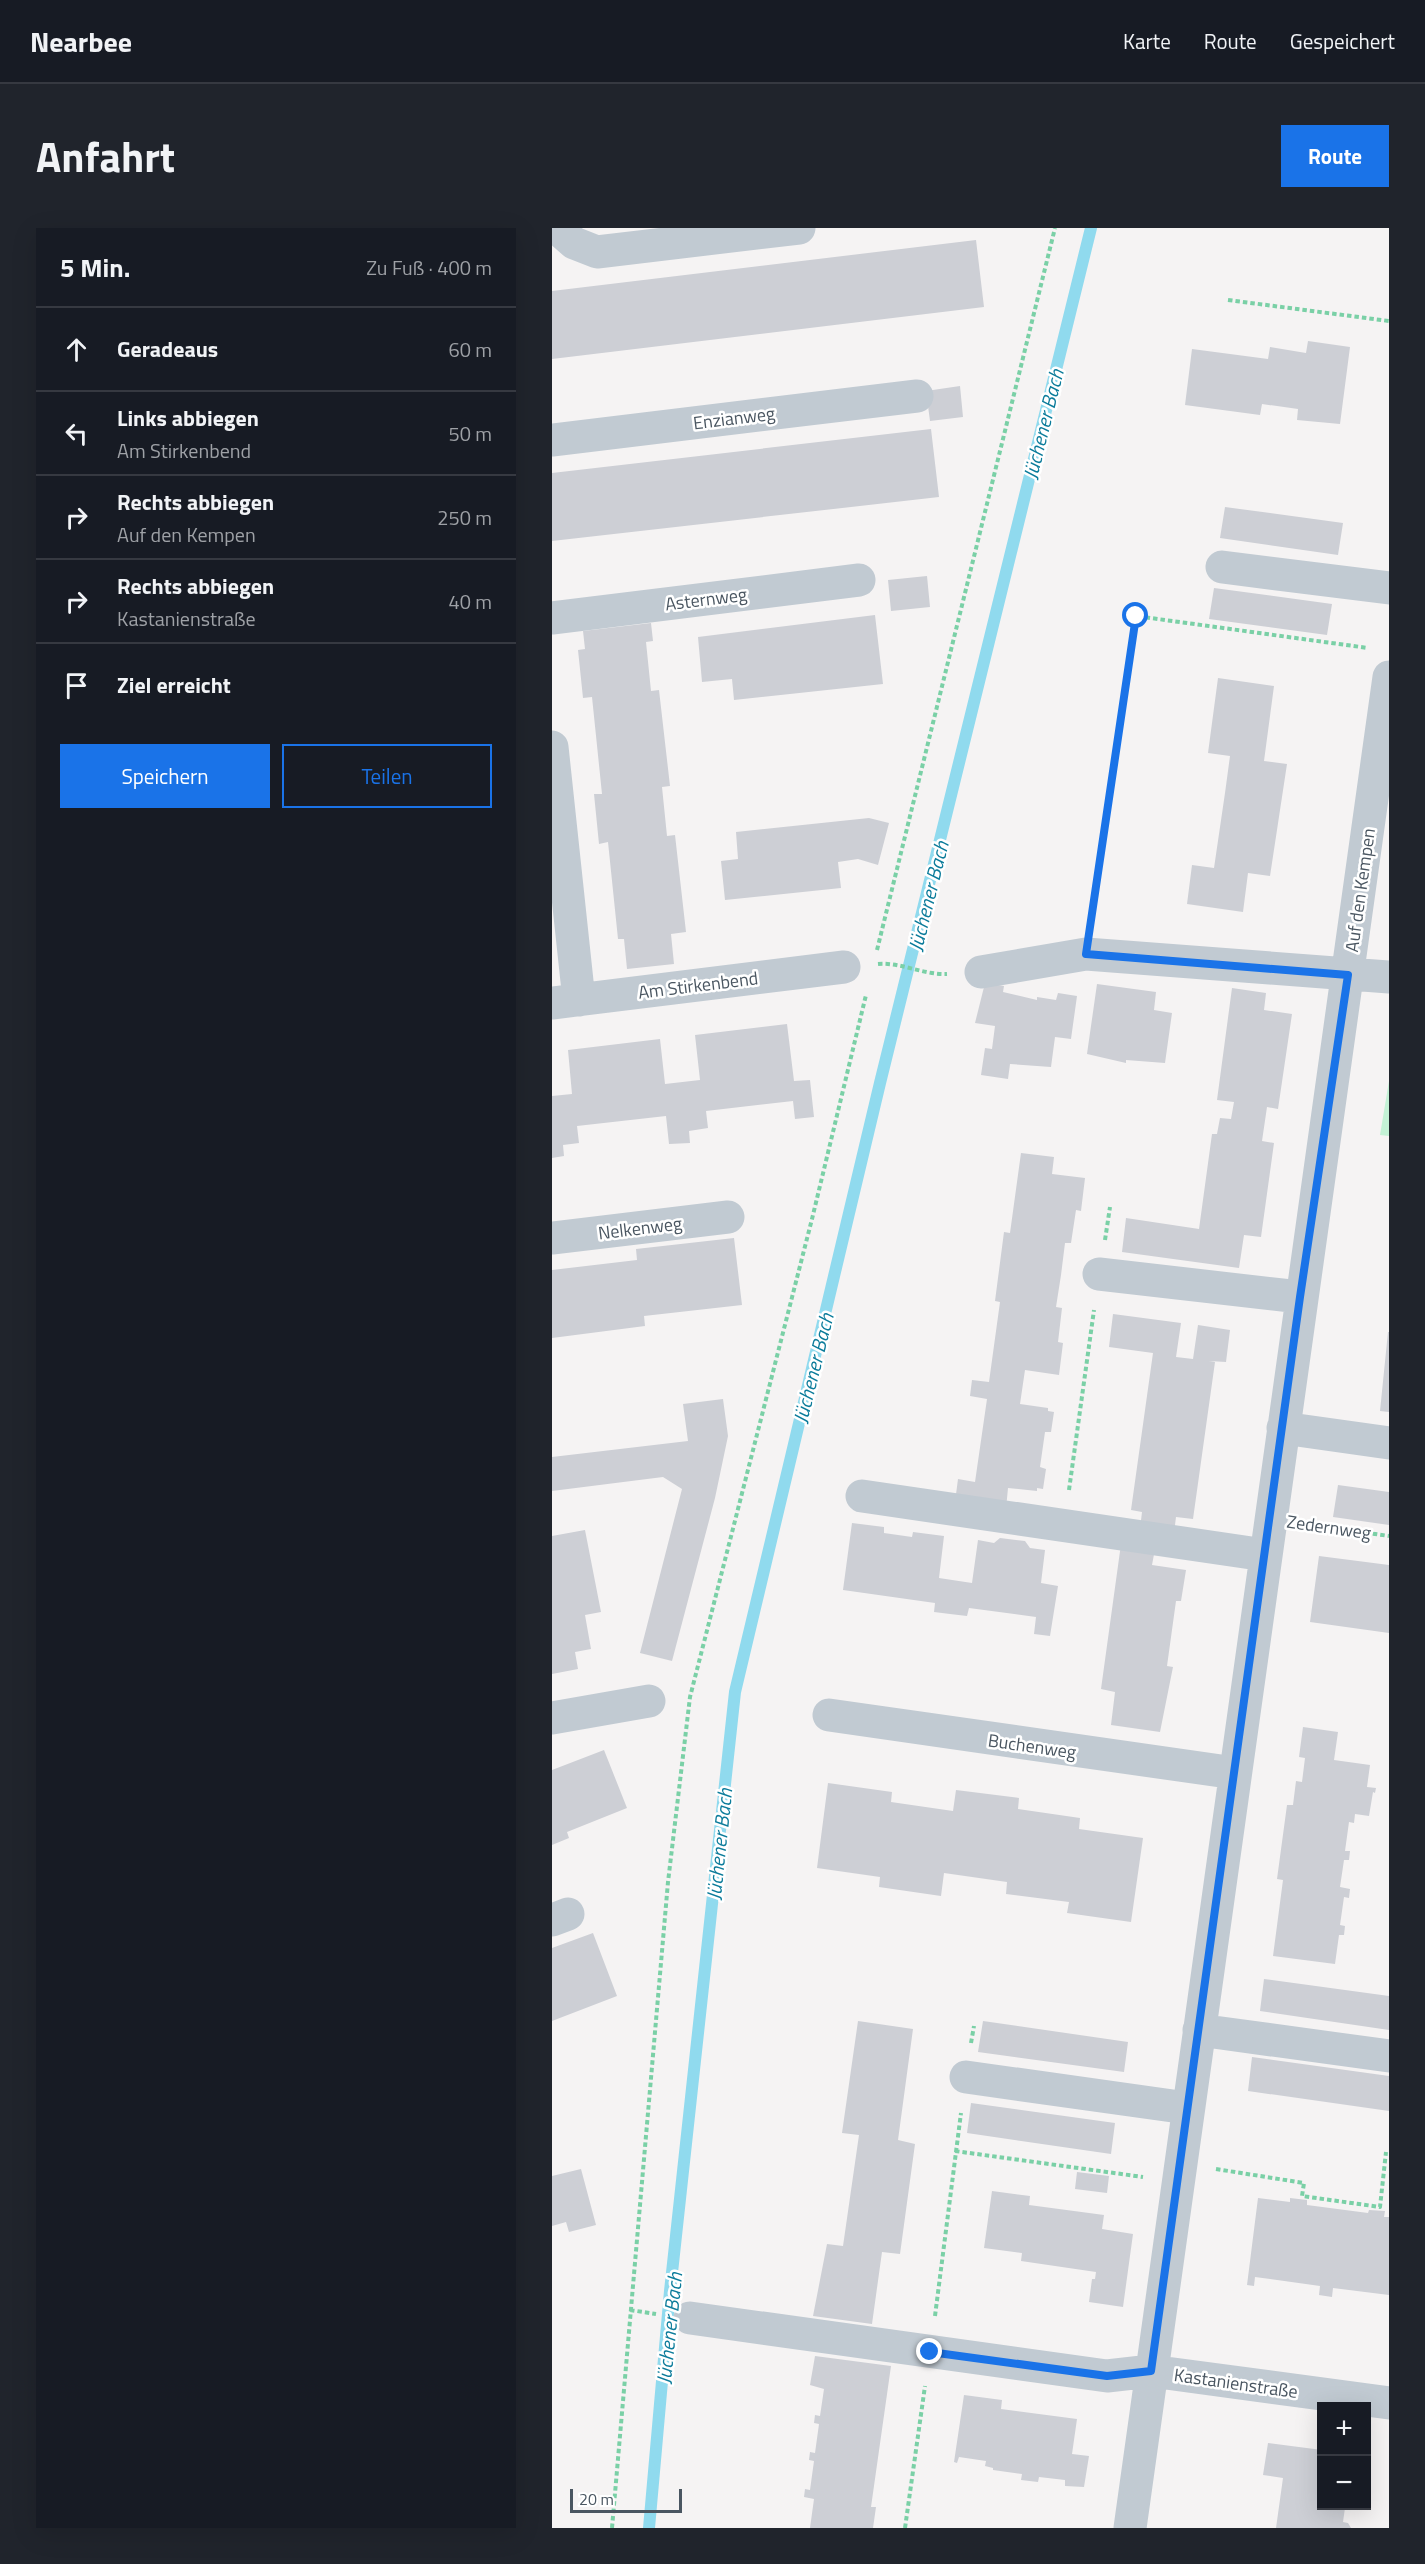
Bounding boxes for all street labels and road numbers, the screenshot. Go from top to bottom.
street label: Enzianweg [691,400,777,436]
street label: Asternweg [664,581,748,617]
street label: Auf den Kempen [1338,826,1382,954]
street label: Am Stirkenbend [636,964,760,1006]
street label: Nelkenweg [596,1209,684,1247]
street label: Zedernweg [1285,1508,1373,1546]
street label: Buchenweg [986,1726,1078,1766]
street label: Kastanienstraße [1172,2361,1300,2405]

